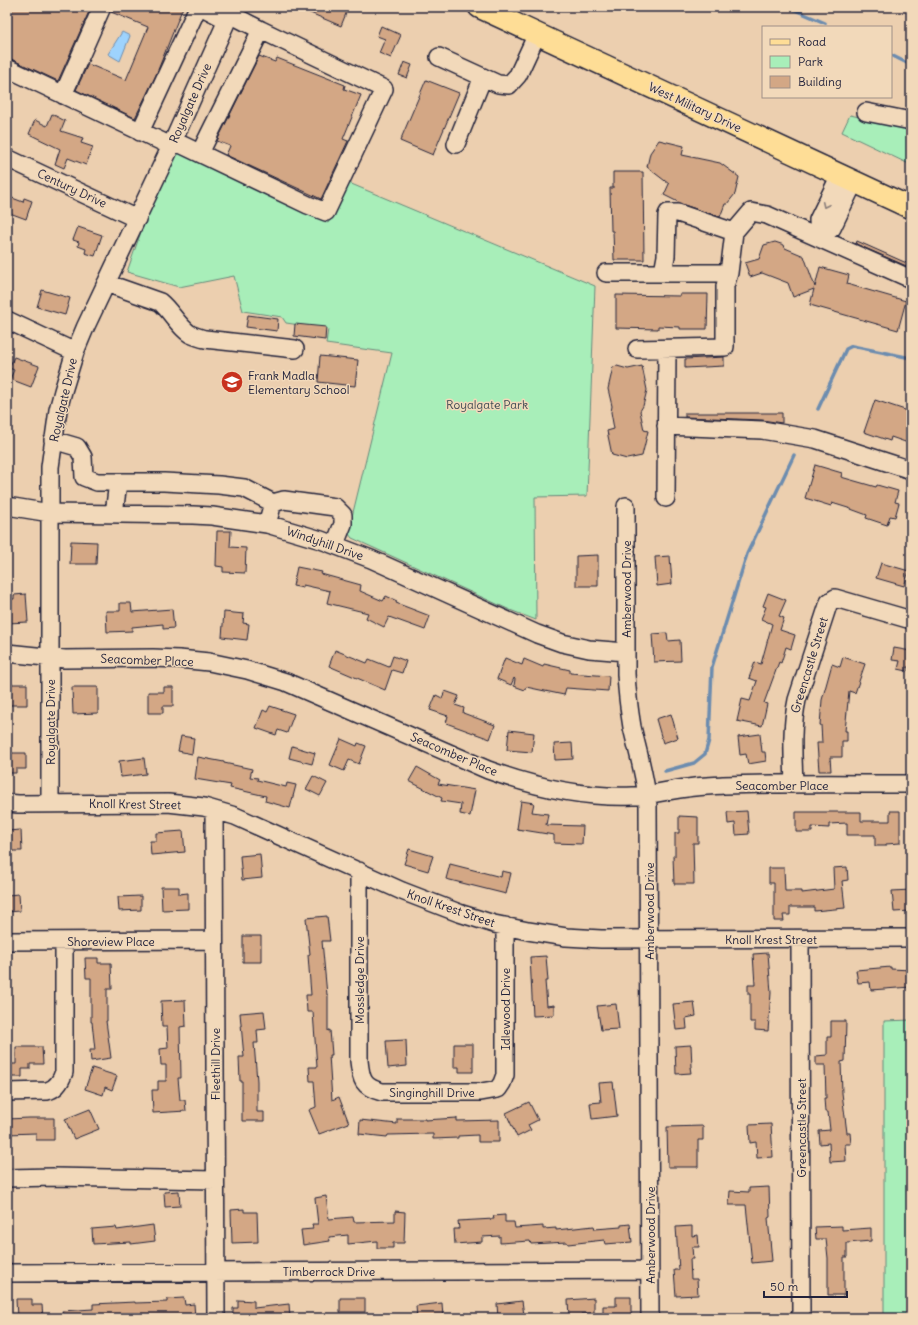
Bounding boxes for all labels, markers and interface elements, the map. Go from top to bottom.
legend [762,26,892,98]
text: Road [798,34,826,49]
text: Park [798,54,823,69]
street label: Royalgate Drive [166,61,214,145]
text: Building [798,74,842,89]
street label: West Military Drive [646,79,744,135]
street label: Century Drive [35,165,109,211]
one-way arrow [822,201,830,209]
street label: Royalgate Drive [46,357,80,443]
place label: Frank Madla Elementary School [248,368,349,397]
school or university icon: Frank Madla Elementary School [219,369,245,395]
park label: Royalgate Park [446,397,528,412]
street label: Windyhill Drive [284,523,366,563]
street label: Amberwood Drive [619,540,634,638]
street label: Greencastle Street [787,615,831,715]
street label: Seacomber Place [100,651,194,669]
street label: Royalgate Drive [43,679,58,765]
street label: Seacomber Place [408,729,500,779]
street label: Seacomber Place [735,778,829,793]
street label: Knoll Krest Street [89,796,181,812]
street label: Amberwood Drive [642,862,657,960]
street label: Knoll Krest Street [405,886,497,930]
street label: Knoll Krest Street [725,932,817,947]
street label: Shoreview Place [67,934,155,949]
street label: Mossledge Drive [352,936,367,1024]
street label: Idlewood Drive [498,968,513,1050]
street label: Fleethill Drive [208,1028,223,1100]
street label: Greencastle Street [794,1078,809,1178]
street label: Singinghill Drive [389,1085,475,1100]
street label: Amberwood Drive [643,1186,658,1284]
street label: Timberrock Drive [283,1264,375,1279]
scale bar [764,1273,847,1299]
text: 50 m [770,1279,799,1294]

